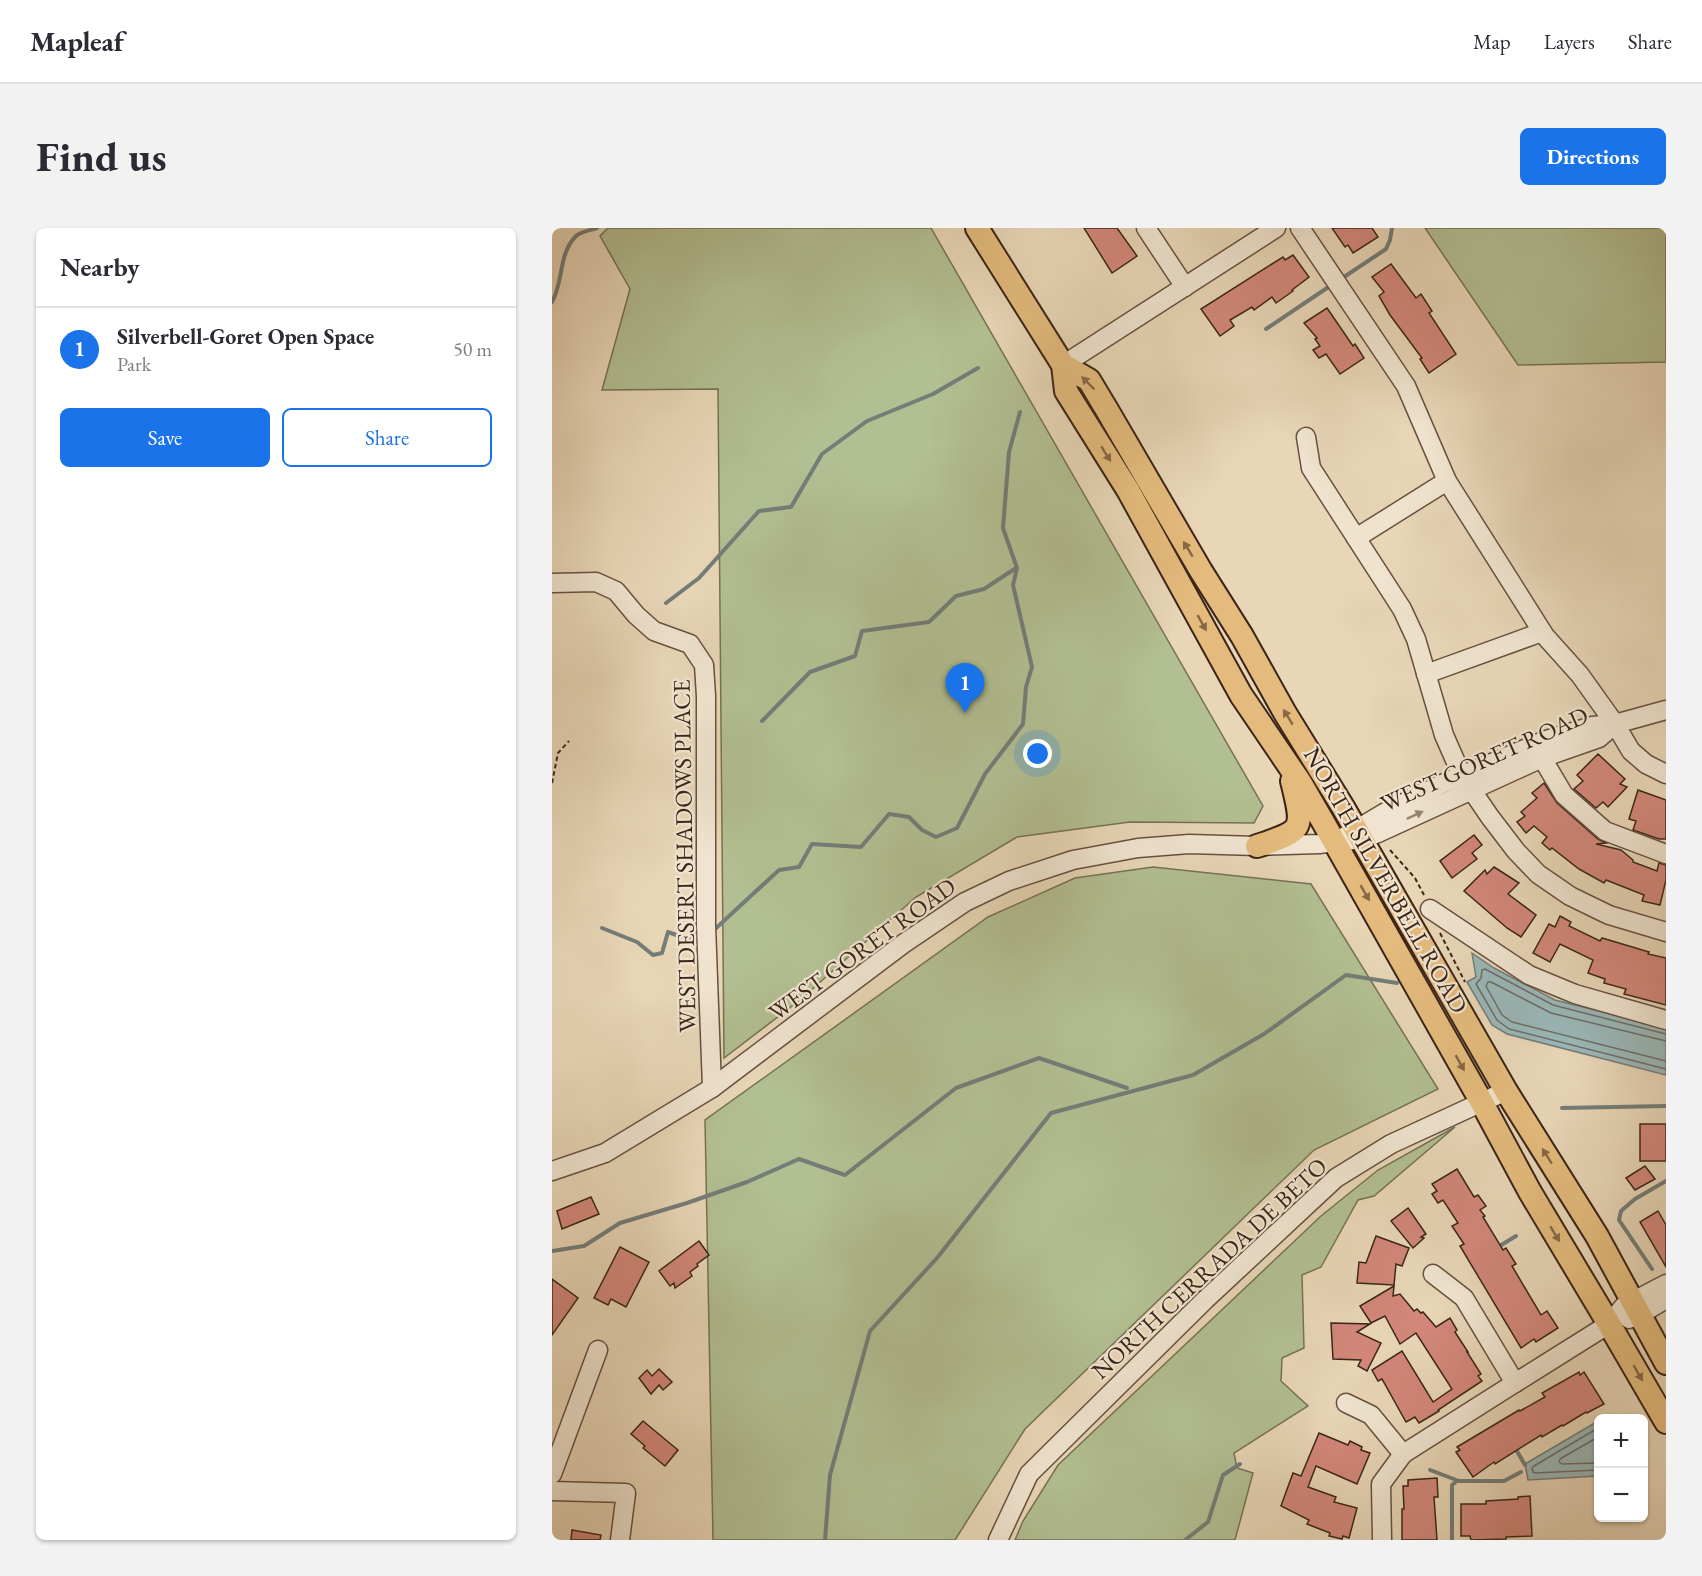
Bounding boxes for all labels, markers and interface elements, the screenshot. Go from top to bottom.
text: Mapleaf [30,23,124,59]
text: Map [1473,28,1511,55]
text: Layers [1544,28,1595,55]
text: Share [1628,28,1672,55]
button: Directions [1520,128,1666,185]
text: Find us [36,129,167,184]
text: Nearby [60,250,140,284]
text: Silverbell-Goret Open Space [117,322,374,351]
text: 1 [74,336,85,362]
text: 50 m [453,336,492,362]
text: Park [117,351,151,377]
one-way arrow [1081,375,1095,390]
button: Save [60,408,270,467]
button: Share [282,408,492,467]
one-way arrow [1100,446,1111,462]
one-way arrow [1183,541,1194,557]
one-way arrow [1197,615,1207,632]
pin: 1 [946,664,984,713]
street label: WEST DESERT SHADOWS PLACE [665,679,703,1033]
street label: WEST GORET ROAD [1375,699,1593,819]
one-way arrow [1282,709,1293,725]
your location [1023,739,1052,768]
street label: NORTH SILVERBELL ROAD [1297,741,1475,1019]
one-way arrow [1407,811,1424,820]
street label: WEST GORET ROAD [762,871,962,1027]
one-way arrow [1359,885,1370,901]
one-way arrow [1455,1055,1465,1072]
one-way arrow [1541,1148,1552,1164]
street label: NORTH CERRADA DE BETO [1085,1150,1333,1386]
one-way arrow [1549,1226,1560,1242]
one-way arrow [1632,1365,1643,1381]
map controls [1594,1414,1648,1522]
button: + [1594,1414,1648,1468]
button: − [1594,1468,1648,1522]

